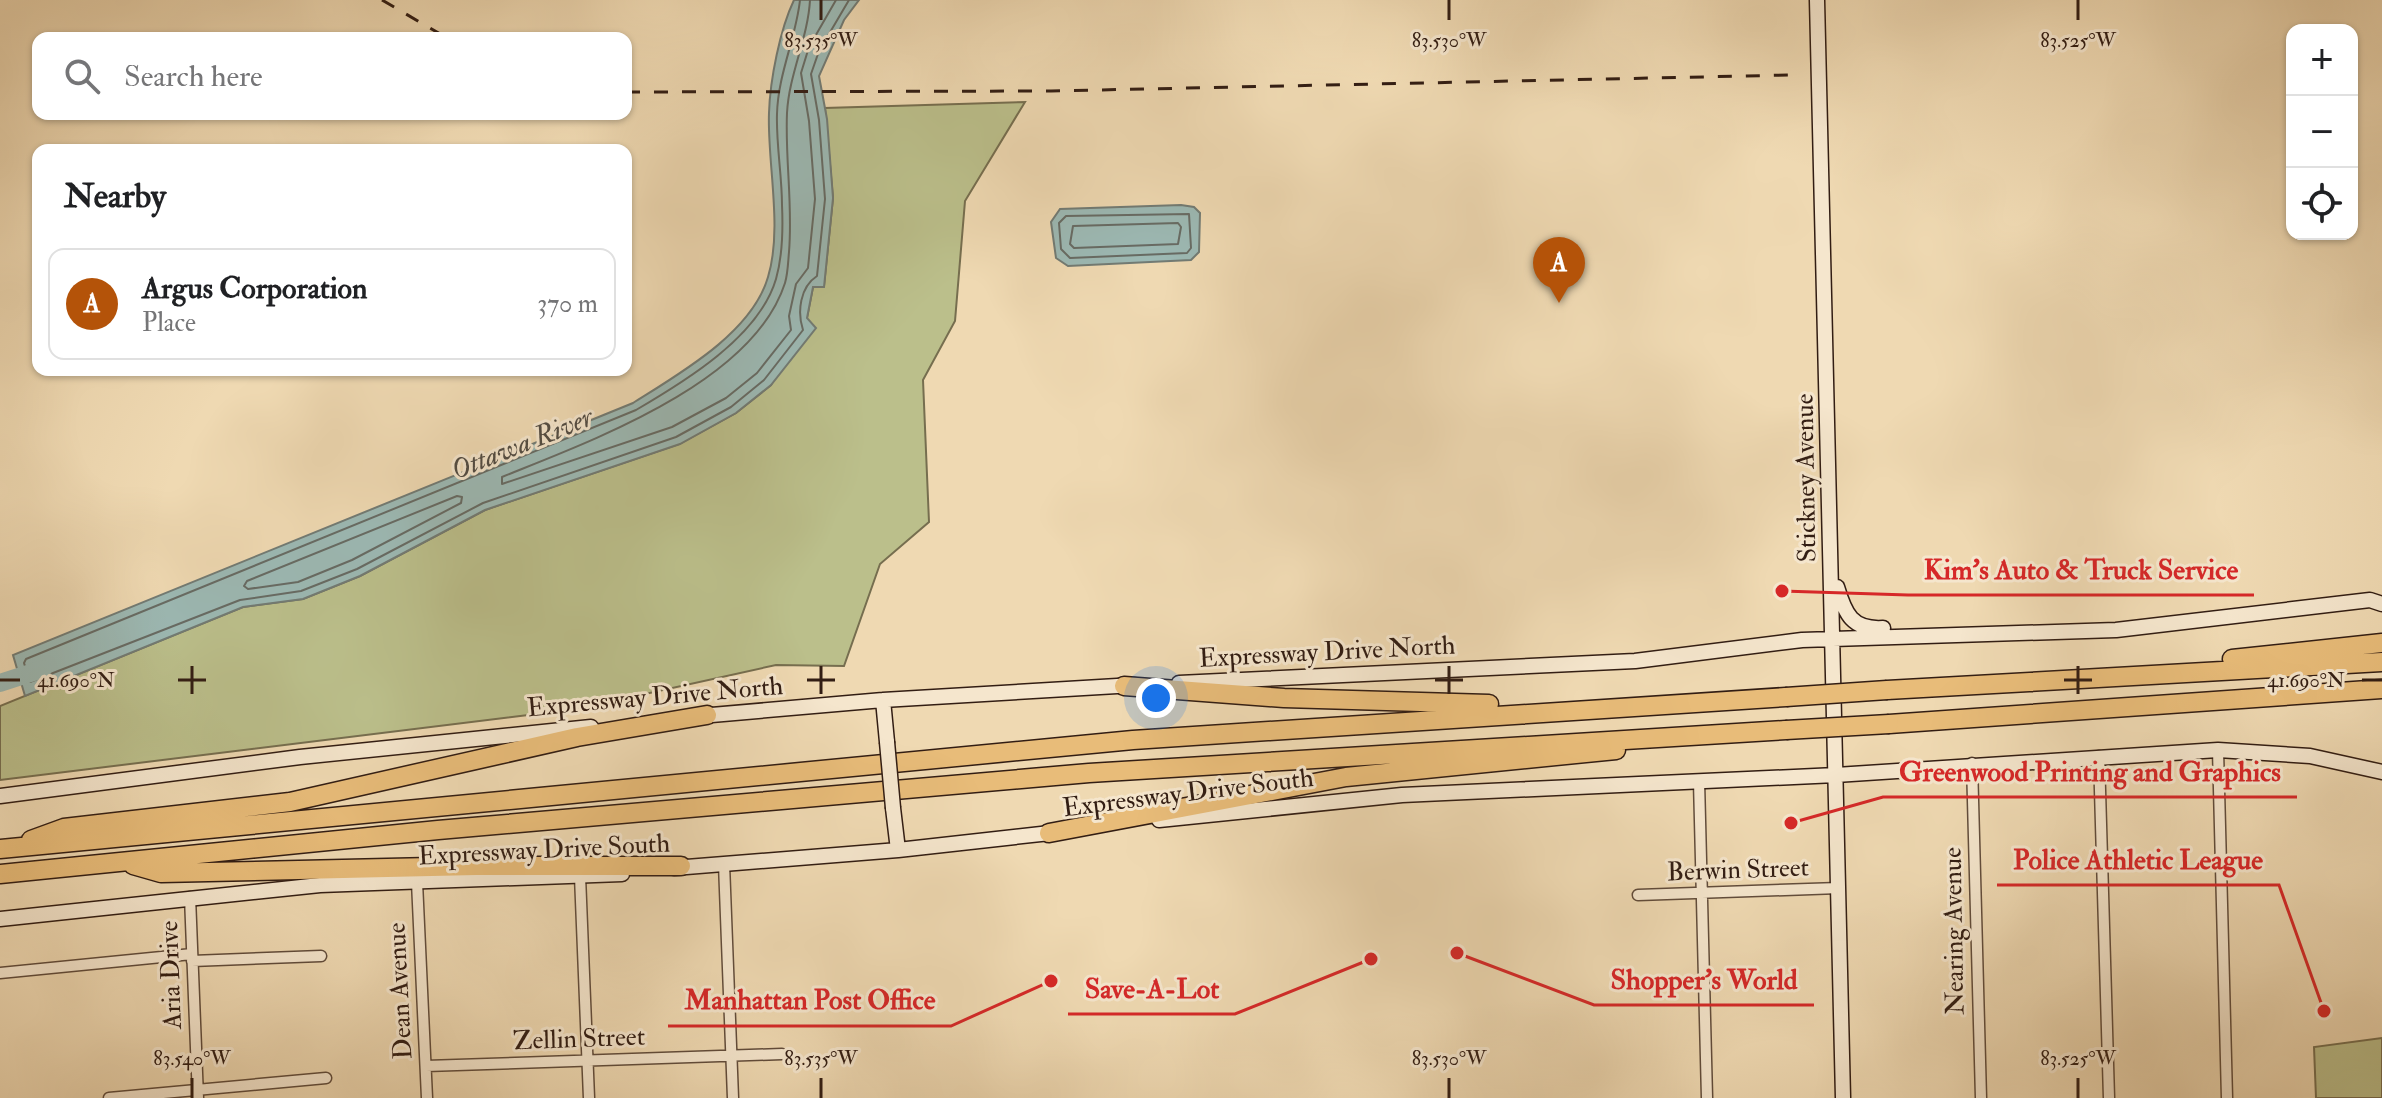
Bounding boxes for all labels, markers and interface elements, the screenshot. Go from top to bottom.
map controls [2286,24,2358,240]
button: + [2286,24,2358,96]
text: 83.535°W [784,28,858,53]
text: 83.530°W [1412,28,1487,53]
text: 83.525°W [2040,28,2116,53]
search box [32,32,632,120]
icon: search [60,54,104,98]
text: Search here [124,58,263,95]
button: − [2286,96,2358,168]
button: locate [2286,168,2358,240]
text: Nearby [64,175,166,218]
pin: A [1533,237,1585,303]
text: Argus Corporation [142,270,367,307]
text: A [84,288,100,320]
text: 370 m [537,288,598,320]
text: Place [142,307,196,339]
street label: Stickney Avenue [1789,393,1823,563]
water label: Ottawa River [446,399,599,488]
callout: Kim's Auto & Truck Service [1908,543,2254,595]
text: Kim's Auto & Truck Service [1924,553,2238,588]
street label: Expressway Drive North [1198,629,1457,676]
text: 41.690°N [37,668,115,693]
text: 41.690°N [2267,668,2345,693]
street label: Expressway Drive North [526,670,785,725]
your location [1136,678,1176,718]
callout: Greenwood Printing and Graphics [1883,745,2297,797]
text: Greenwood Printing and Graphics [1899,755,2281,790]
street label: Expressway Drive South [1061,762,1316,825]
street label: Expressway Drive South [417,827,671,874]
callout: Police Athletic League [1997,833,2279,885]
text: Police Athletic League [2013,843,2263,878]
street label: Nearing Avenue [1937,847,1971,1015]
street label: Berwin Street [1666,852,1810,888]
street label: Aria Drive [153,920,189,1031]
street label: Dean Avenue [380,922,420,1060]
callout: Shopper's World [1594,953,1814,1005]
callout: Save-A-Lot [1068,962,1235,1014]
text: Shopper's World [1610,963,1798,998]
text: Save-A-Lot [1085,972,1219,1007]
callout: Manhattan Post Office [668,974,951,1026]
text: Manhattan Post Office [683,983,936,1018]
street label: Zellin Street [512,1021,646,1057]
text: 83.540°W [153,1046,231,1071]
text: 83.535°W [784,1046,858,1071]
text: 83.530°W [1412,1046,1487,1071]
text: 83.525°W [2040,1046,2116,1071]

